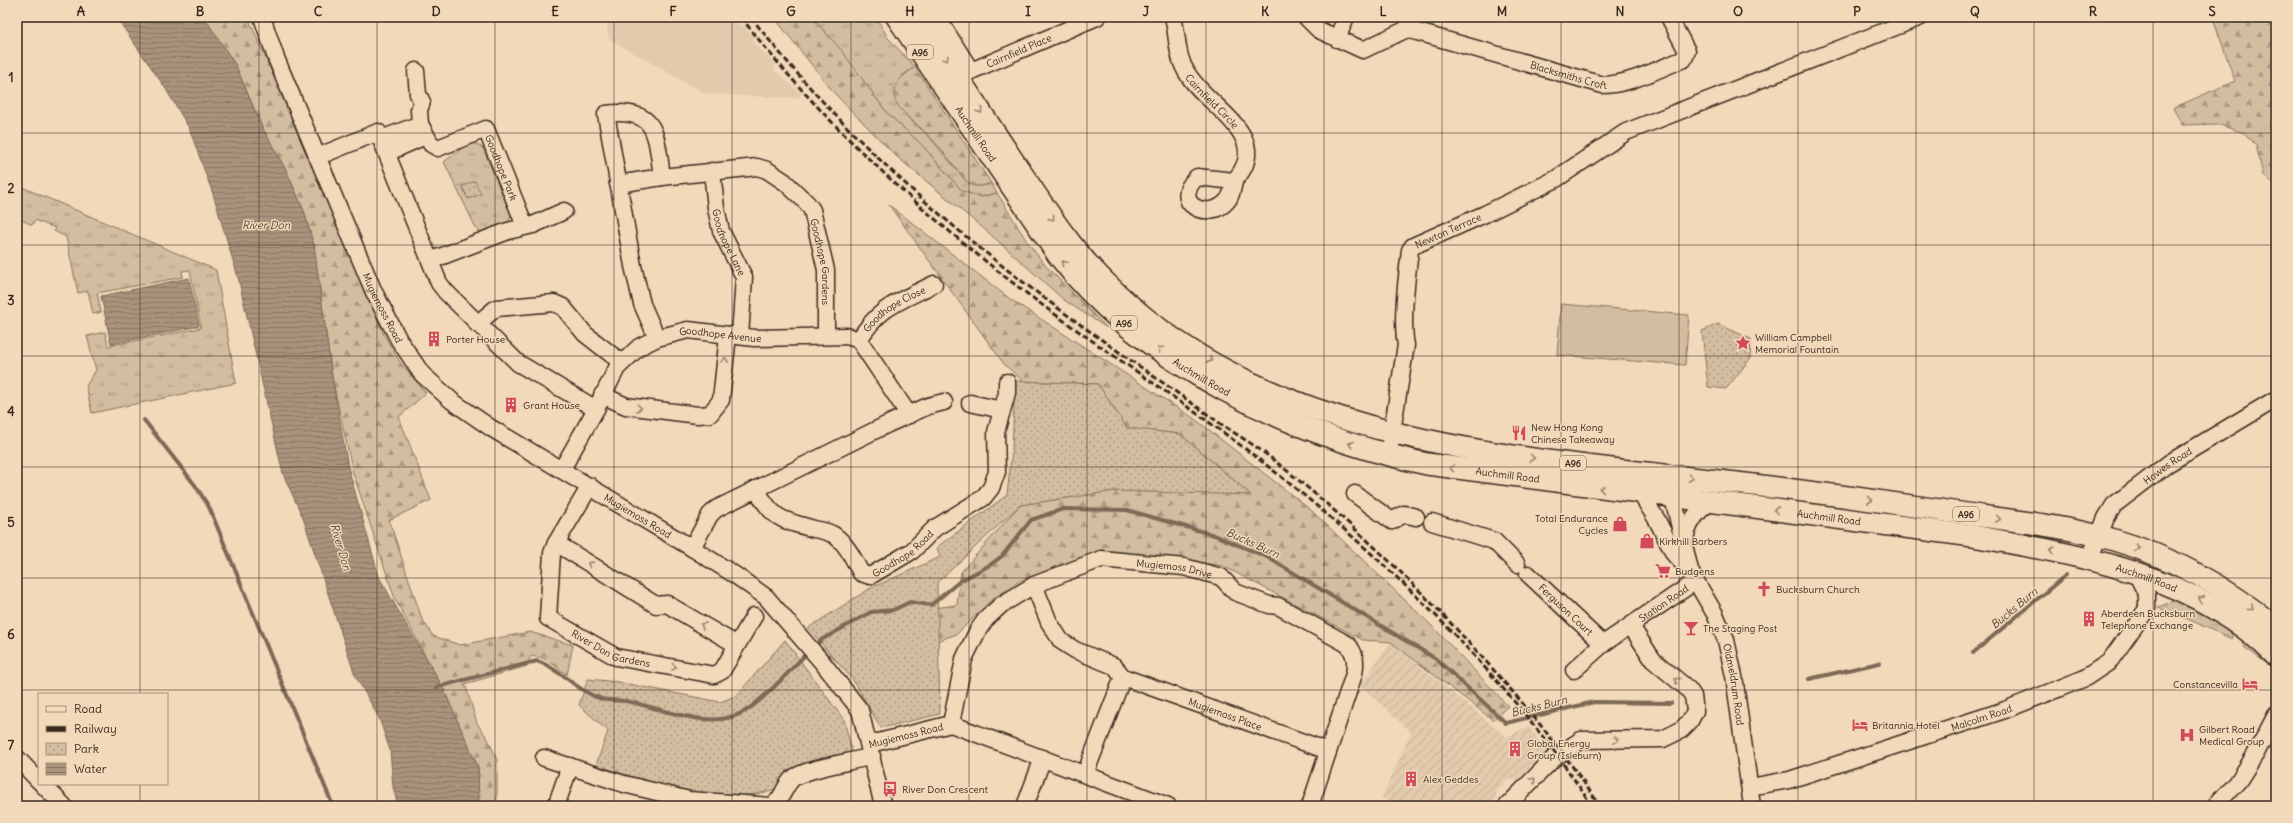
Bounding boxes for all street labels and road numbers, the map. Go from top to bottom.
street label: Cairnfield Place [984,31,1053,70]
road number: A96 [907,45,933,59]
street label: Blacksmiths Croft [1529,58,1608,92]
street label: Cairnfield Circle [1183,71,1242,131]
street label: Auchmill Road [953,103,1000,164]
street label: Goodhope Park [482,133,521,202]
street label: Goodhope Lane [710,208,749,278]
street label: Newton Terrace [1413,210,1483,251]
street label: Goodhope Gardens [808,217,833,306]
street label: Mugiemoss Road [360,271,406,345]
street label: Goodhope Close [860,283,927,335]
road number: A96 [1111,316,1137,330]
street label: Goodhope Avenue [678,323,761,345]
street label: Auchmill Road [1171,355,1233,399]
street label: Howes Road [2140,444,2194,487]
road number: A96 [1560,456,1586,470]
street label: Auchmill Road [1475,464,1541,485]
street label: Mugiemoss Road [602,490,674,541]
street label: Auchmill Road [1796,506,1862,528]
road number: A96 [1953,507,1979,521]
street label: Goodhope Road [870,527,936,580]
street label: Mugiemoss Drive [1136,556,1214,581]
street label: Auchmill Road [2114,560,2179,595]
street label: Ferguson Court [1536,581,1596,638]
street label: Station Road [1636,581,1691,625]
street label: River Don Gardens [569,626,652,670]
street label: Oldmeldrum Road [1720,642,1747,726]
street label: Mugiemoss Place [1187,695,1264,733]
street label: Malcolm Road [1949,701,2014,734]
street label: Mugiemoss Road [867,720,945,751]

